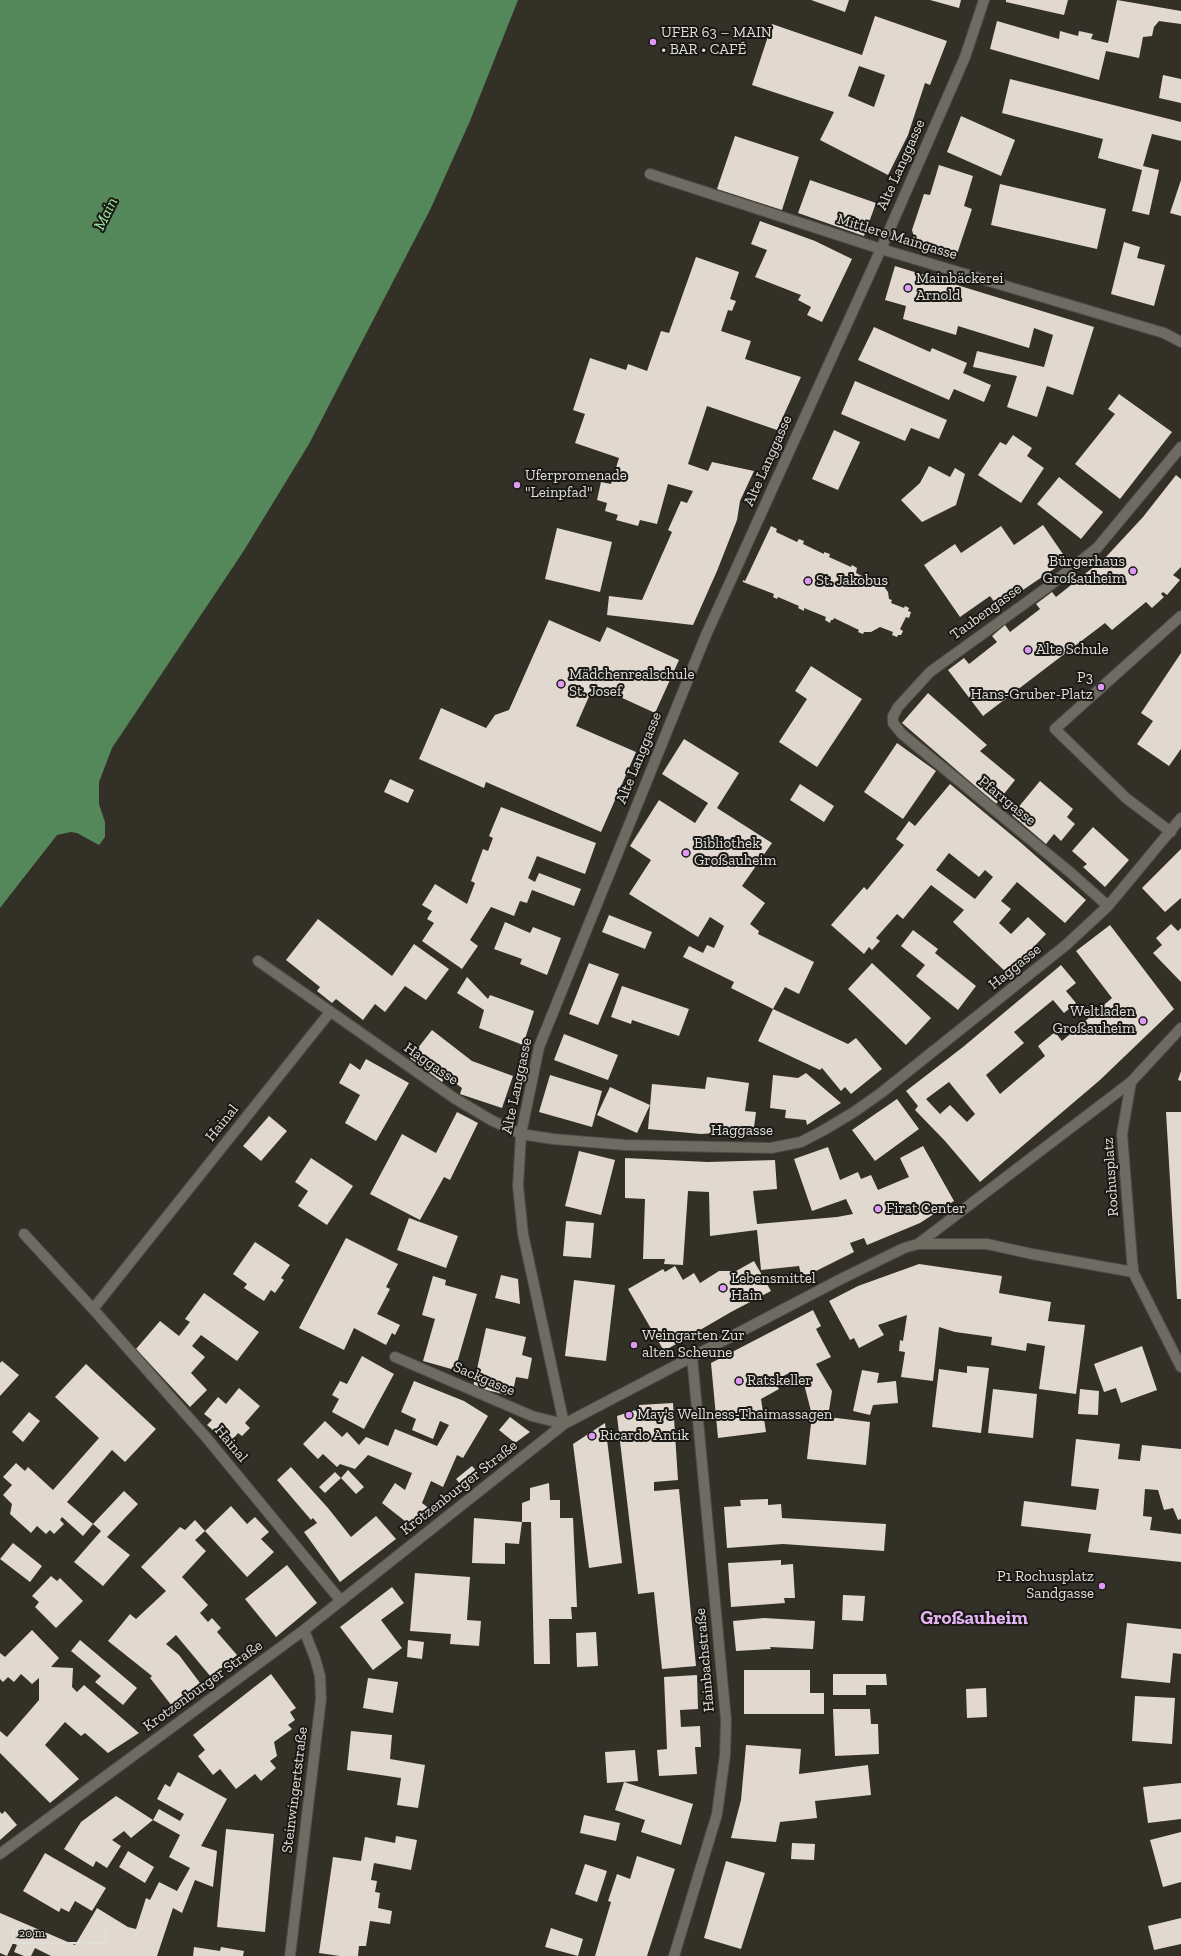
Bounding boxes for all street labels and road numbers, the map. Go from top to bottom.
street label: Alte Langgasse [873,117,929,213]
street label: Mittlere Maingasse [835,210,959,264]
street label: Alte Langgasse [740,413,796,509]
street label: Taubengasse [947,580,1025,644]
street label: Alte Langgasse [612,709,666,807]
street label: Pfarrgasse [975,772,1039,830]
street label: Haggasse [985,940,1045,994]
street label: Alte Langgasse [498,1036,536,1136]
street label: Haggasse [400,1039,462,1089]
street label: Hainal [202,1101,242,1145]
street label: Haggasse [711,1122,773,1140]
street label: Rochusplatz [1099,1137,1123,1217]
street label: Sackgasse [450,1358,518,1400]
street label: Hainal [210,1422,252,1466]
street label: Krotzenburger Straße [397,1437,521,1539]
street label: Hainbachstraße [691,1607,719,1713]
street label: Krotzenburger Straße [140,1637,266,1735]
street label: Steinwingertstraße [278,1726,312,1854]

